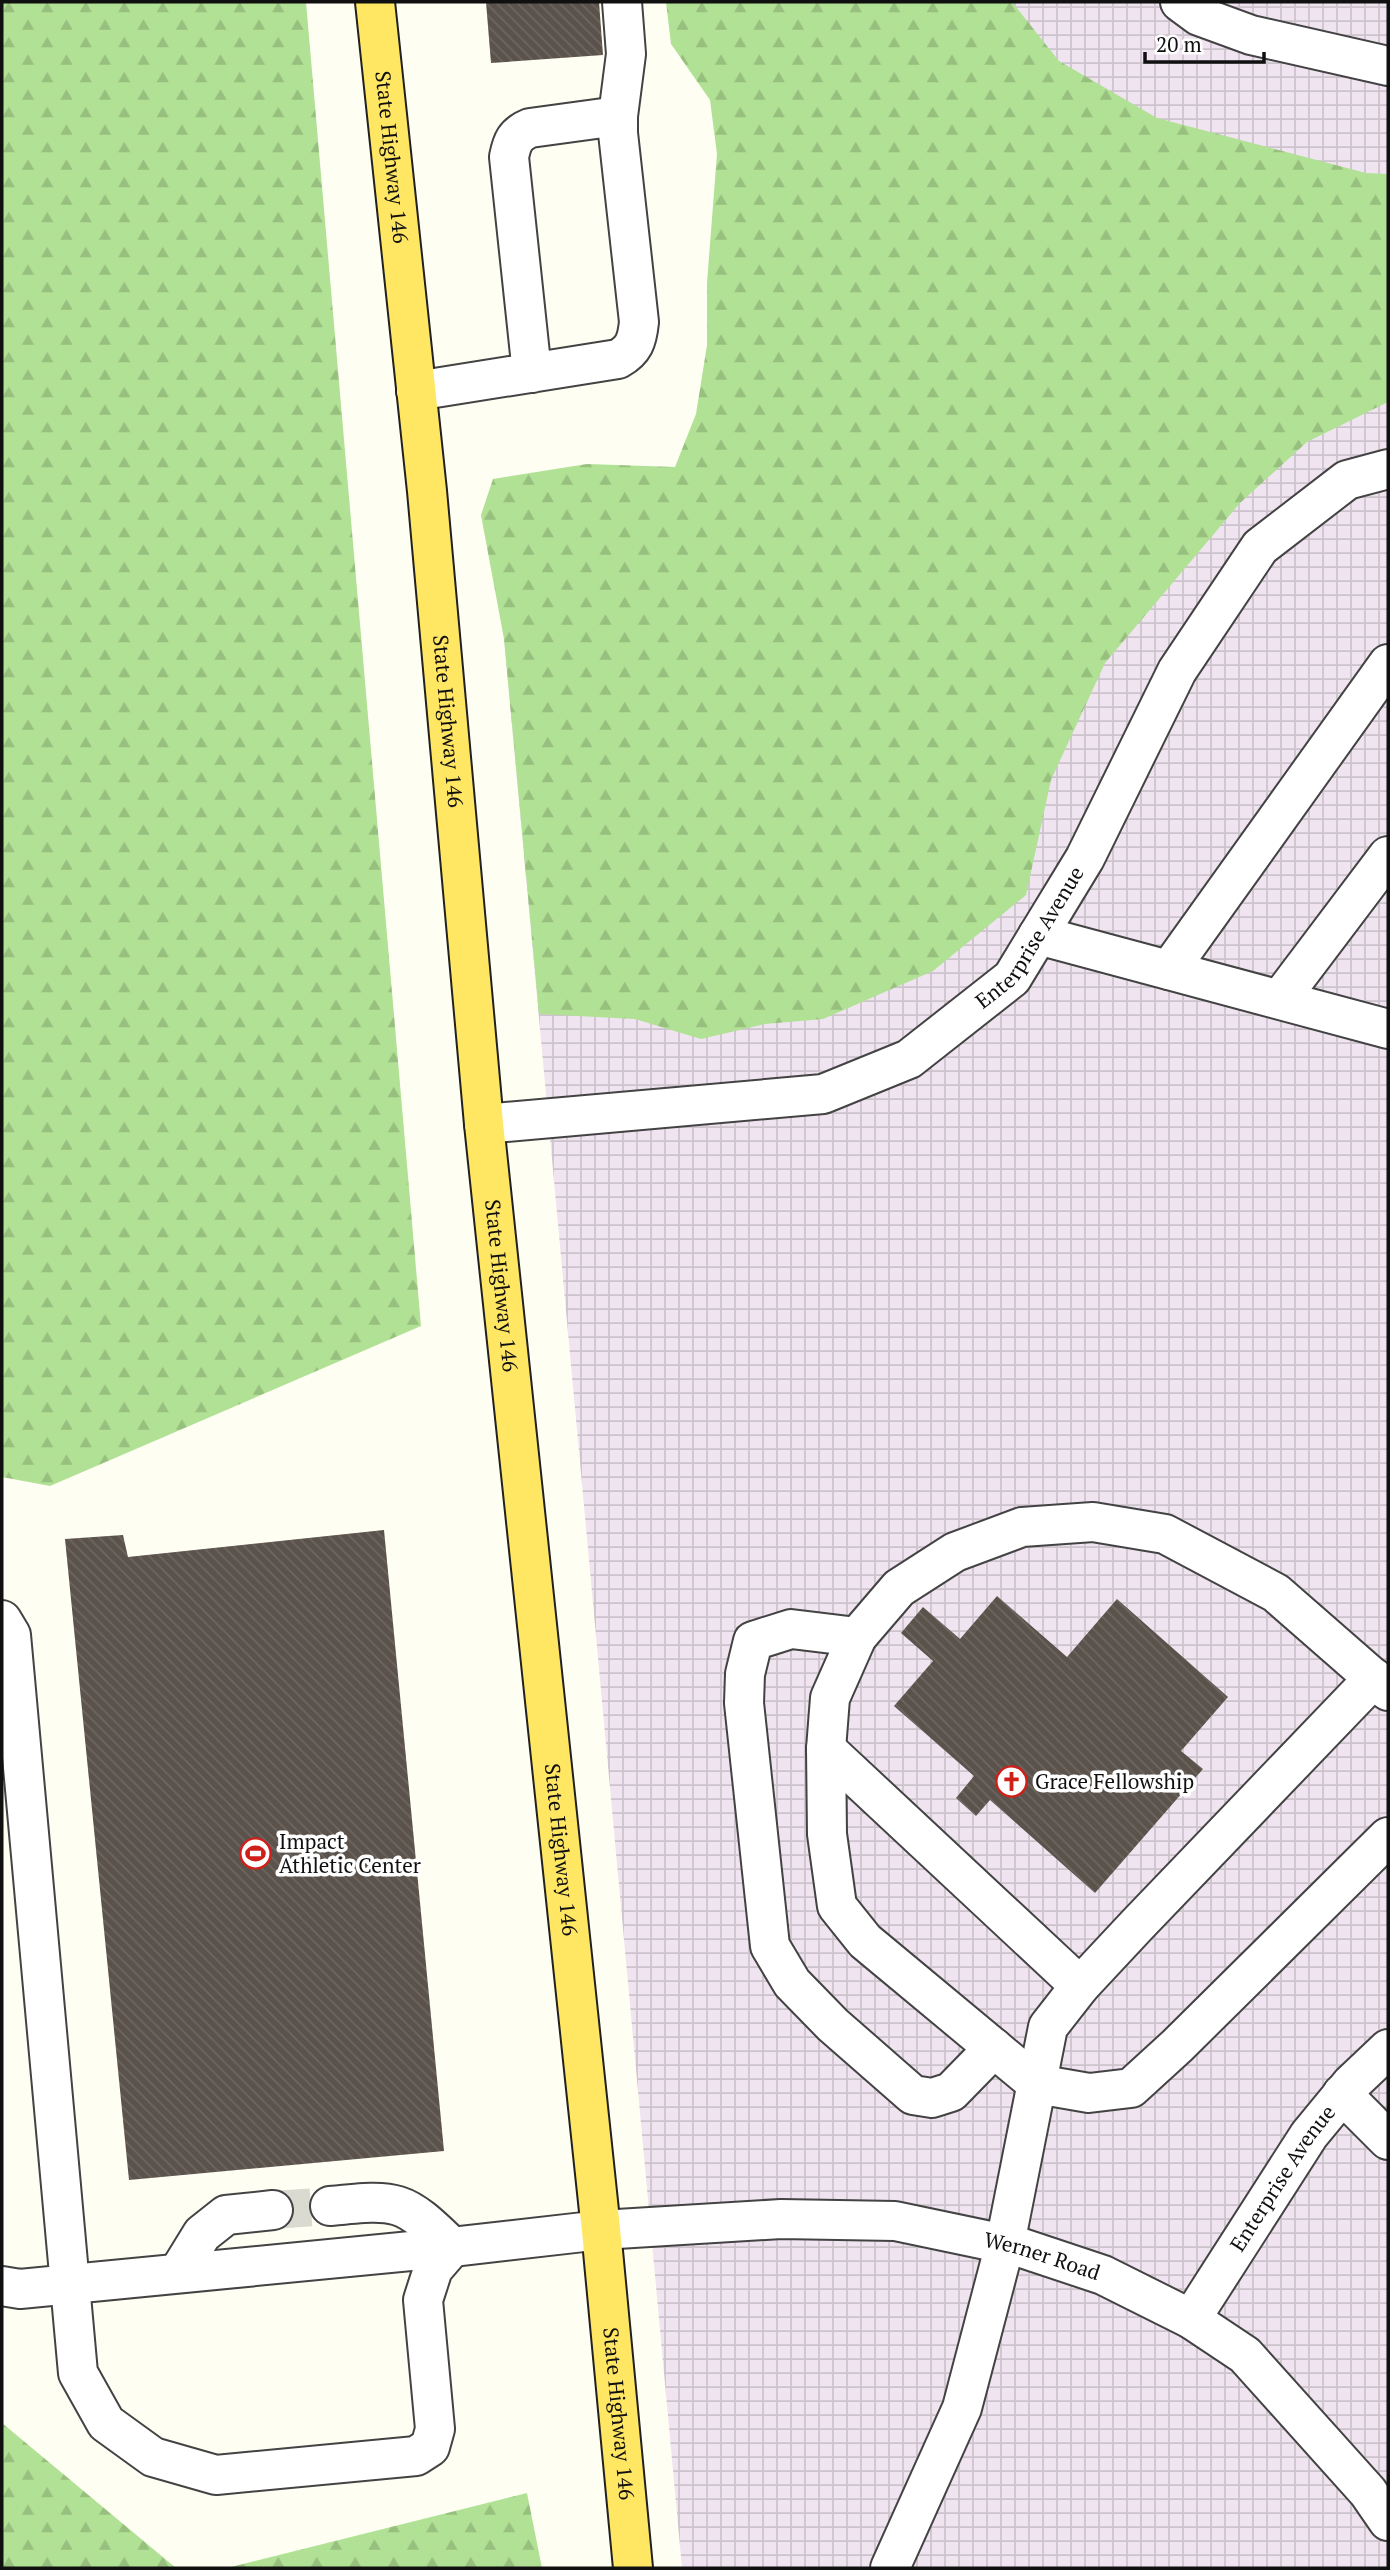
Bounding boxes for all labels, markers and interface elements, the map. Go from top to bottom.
scale bar [1145,21,1264,65]
text: 20 m [1156,30,1202,58]
street label: State Highway 146 [369,69,416,245]
street label: State Highway 146 [427,634,470,809]
street label: Enterprise Avenue [969,861,1090,1015]
street label: State Highway 146 [479,1198,525,1373]
street label: State Highway 146 [539,1762,585,1937]
church icon: Grace Fellowship [995,1765,1029,1799]
place label: Grace Fellowship [1035,1767,1194,1795]
place label: Impact Athletic Center [279,1827,421,1879]
sports icon: Impact Athletic Center [239,1837,273,1871]
street label: Enterprise Avenue [1223,2099,1341,2256]
street label: Werner Road [982,2225,1104,2286]
street label: State Highway 146 [597,2326,641,2501]

